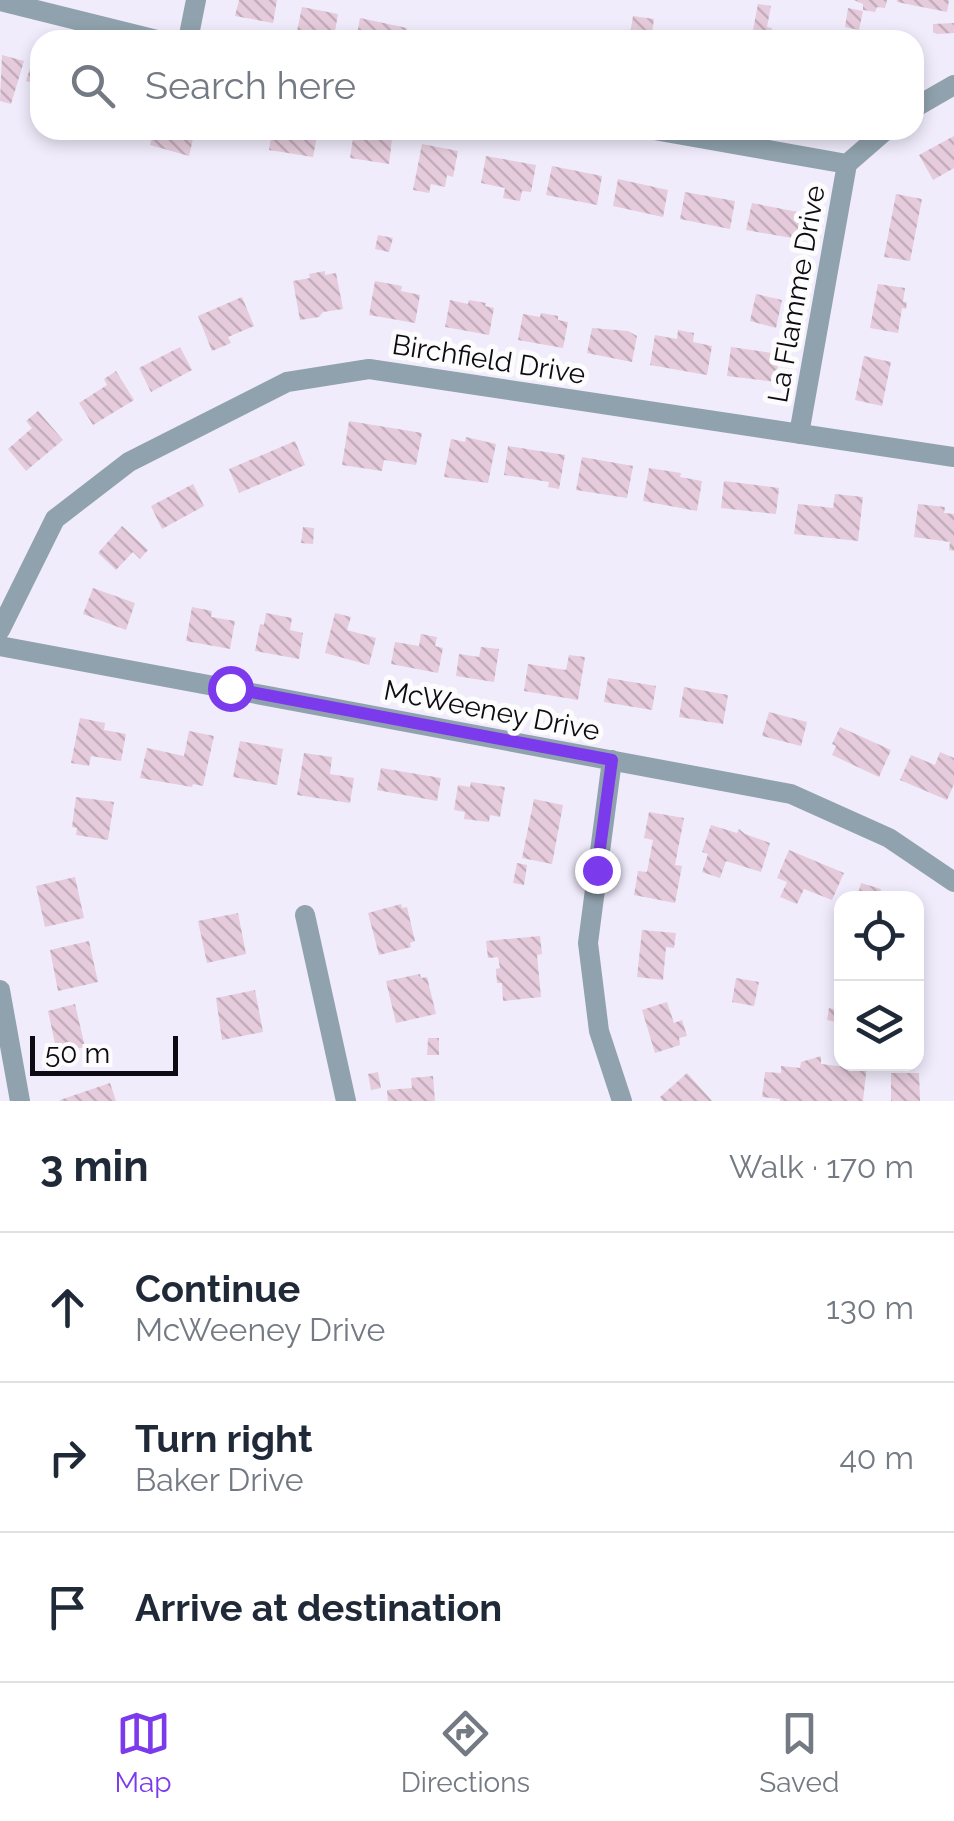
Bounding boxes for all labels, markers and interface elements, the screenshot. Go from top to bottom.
search box [30,30,924,140]
icon: search [65,58,120,113]
text: Search here [145,63,356,108]
street label: La Flamme Drive [761,183,832,405]
street label: Birchfield Drive [390,328,588,391]
route start [208,666,254,712]
street label: McWeeney Drive [381,673,603,748]
route end [575,848,621,894]
map controls [834,891,924,1071]
button: locate [834,891,924,981]
button: layers [834,981,924,1071]
scale bar [30,1031,178,1076]
text: 50 m [45,1037,110,1070]
text: 3 min [40,1142,149,1191]
text: Walk · 170 m [729,1148,914,1185]
text: Continue [135,1266,300,1311]
icon: ahead [40,1280,95,1335]
text: 130 m [826,1289,914,1326]
text: McWeeney Drive [135,1311,385,1348]
text: Turn right [135,1416,312,1461]
icon: right [40,1430,95,1485]
text: 40 m [839,1439,914,1476]
text: Baker Drive [135,1461,304,1498]
icon: arrive [40,1580,95,1635]
text: Arrive at destination [135,1585,502,1630]
tab: Map [115,1706,172,1799]
tab: Directions [401,1706,530,1799]
tab: Saved [759,1706,839,1799]

